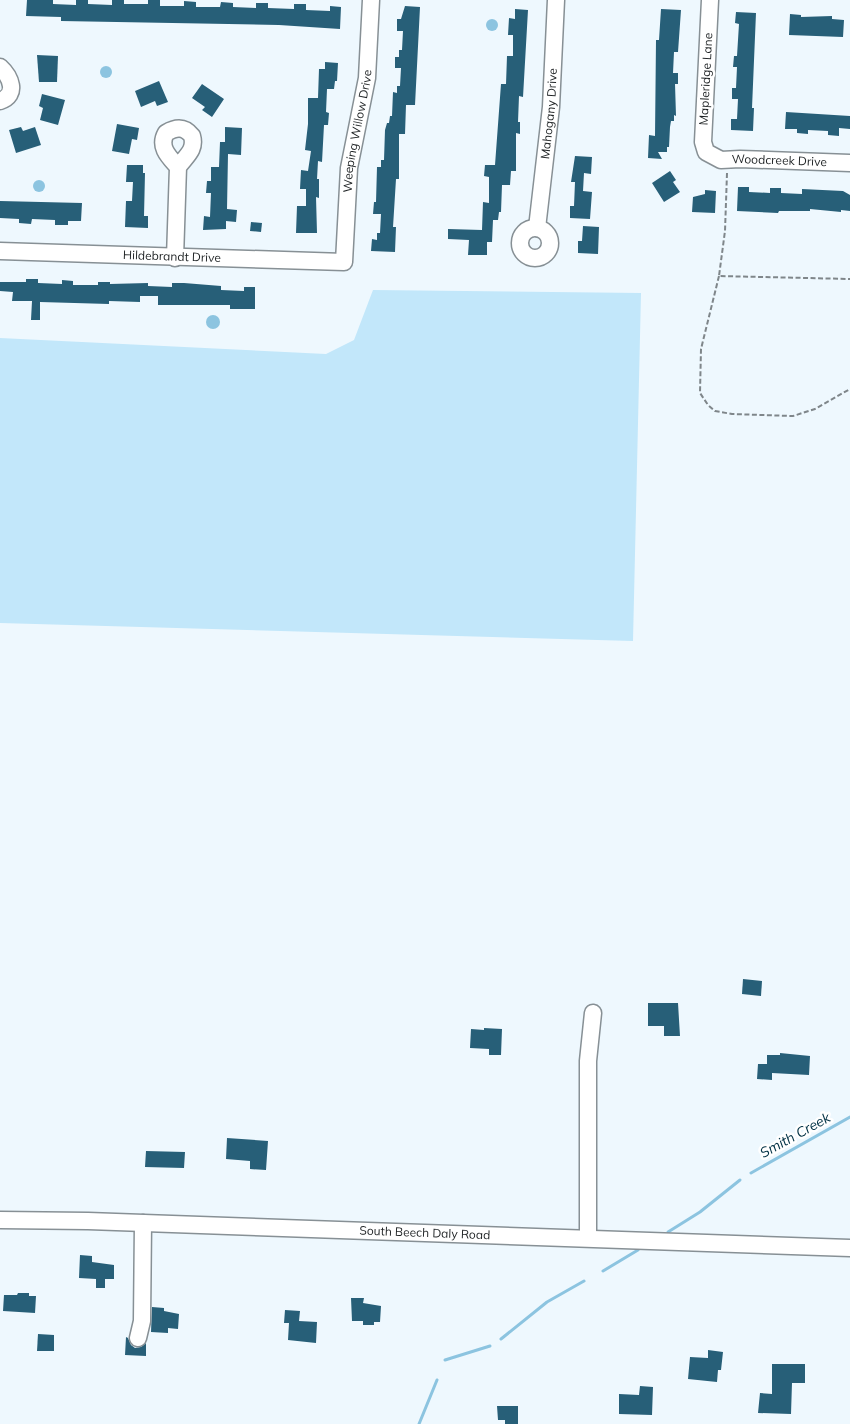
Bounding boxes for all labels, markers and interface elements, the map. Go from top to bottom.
street label: Mapleridge Lane [696,32,715,126]
street label: Mahogany Drive [537,68,560,160]
street label: Weeping Willow Drive [340,69,374,193]
street label: Woodcreek Drive [731,151,827,169]
street label: Hildebrandt Drive [123,247,221,265]
water label: Smith Creek [756,1108,834,1162]
street label: South Beech Daly Road [359,1223,491,1242]

